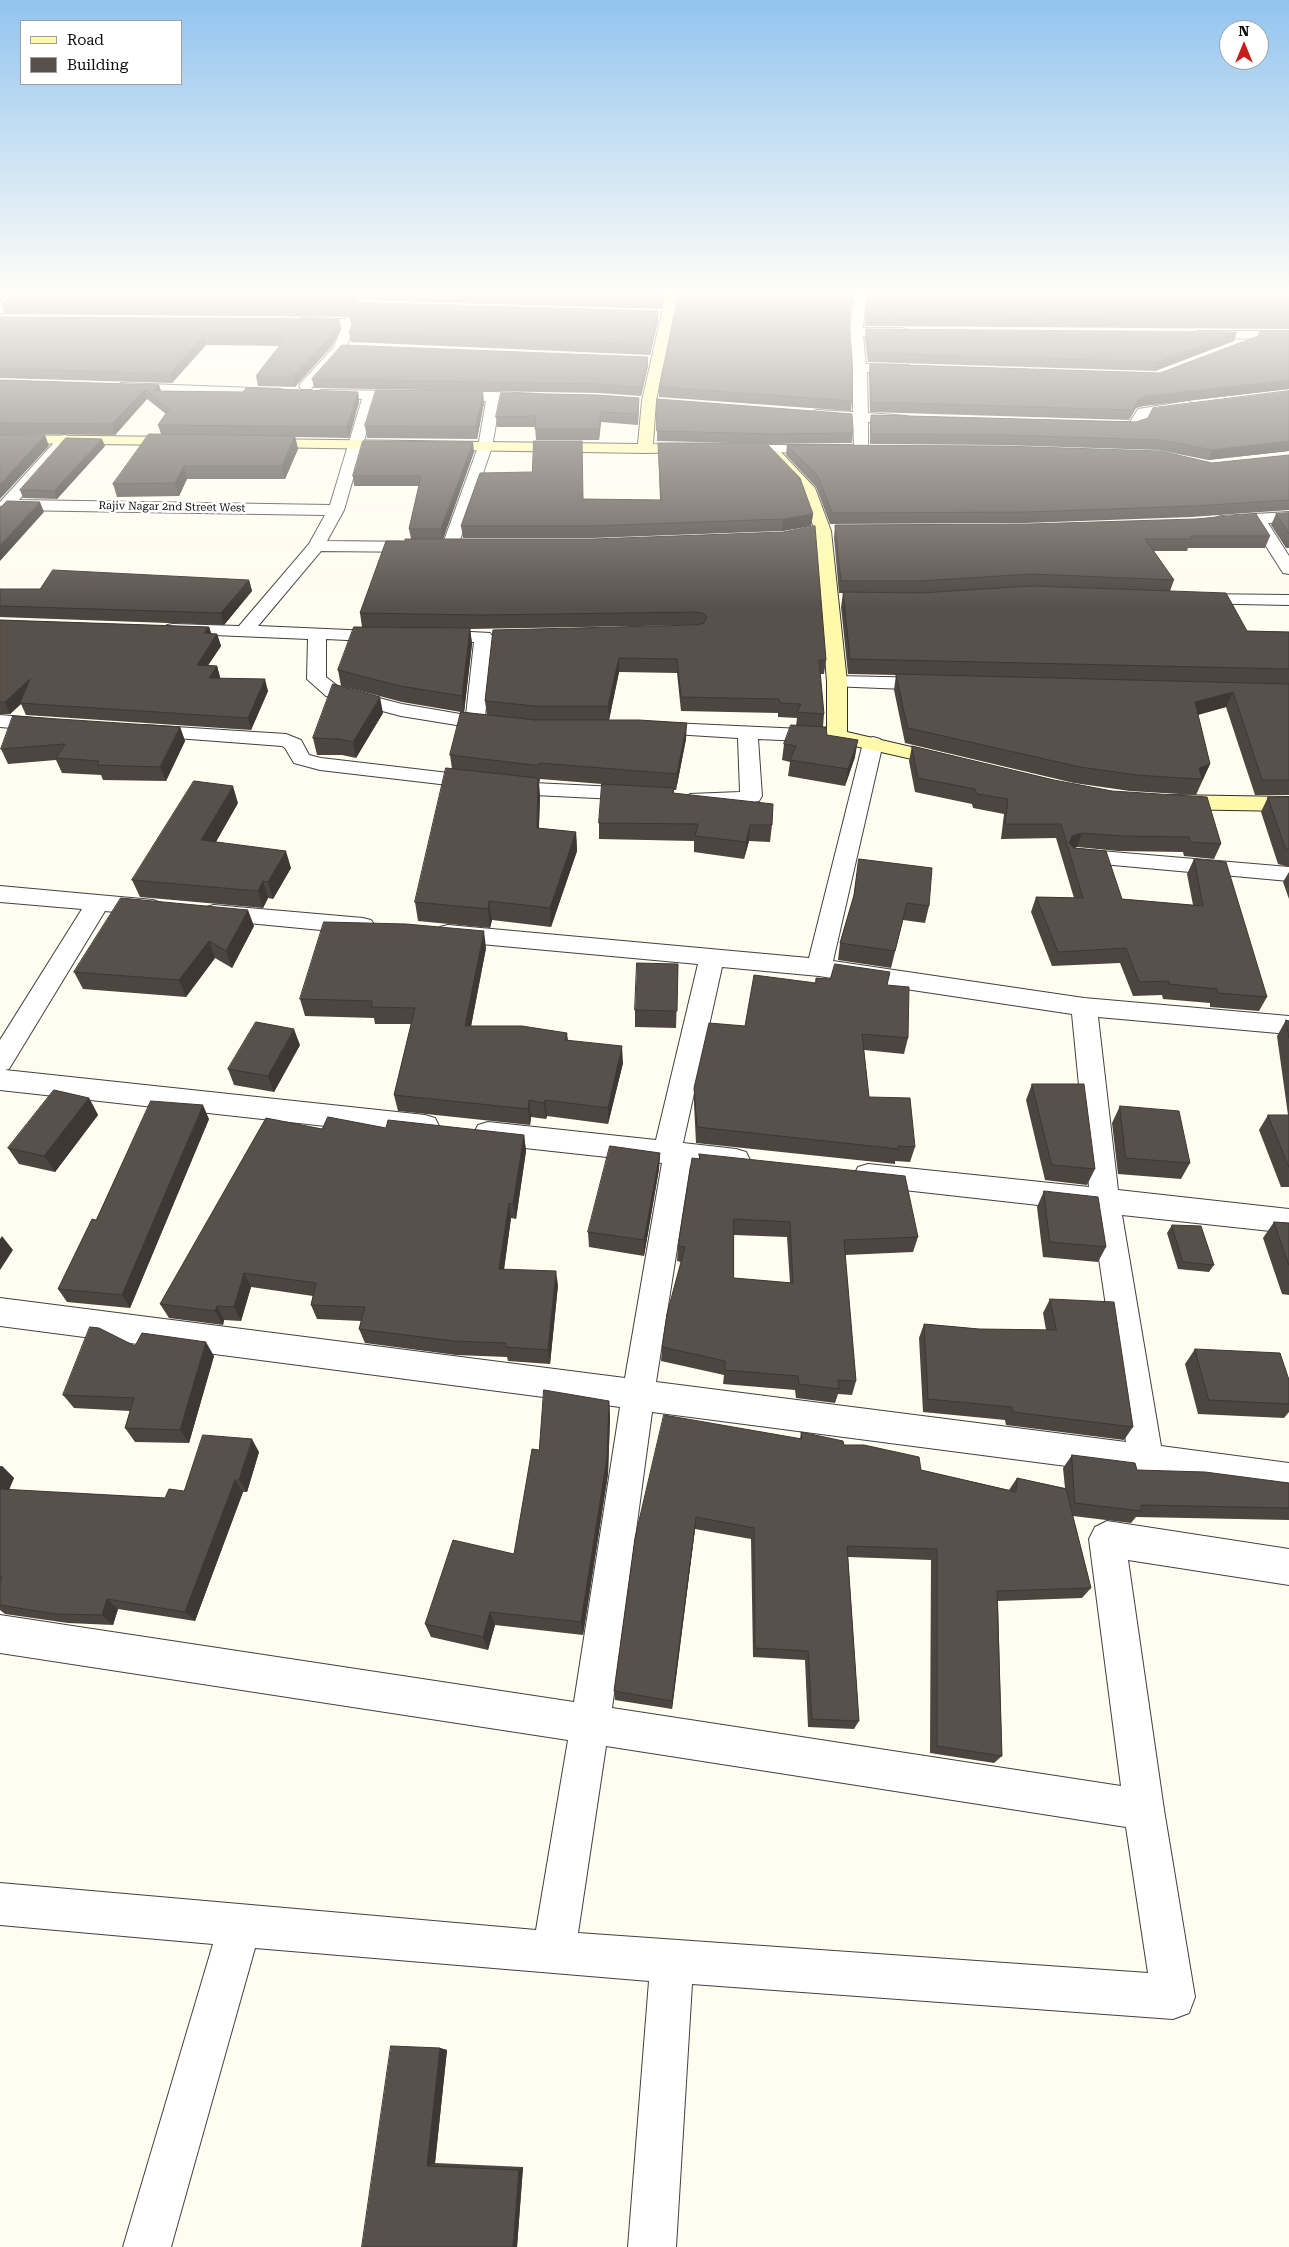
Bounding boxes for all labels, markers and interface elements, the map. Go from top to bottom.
legend [20,20,182,85]
north arrow [1219,20,1269,70]
text: N [1239,23,1249,39]
text: Road [67,31,104,49]
text: Building [67,56,128,74]
street label: Rajiv Nagar 2nd Street West [98,499,246,515]

